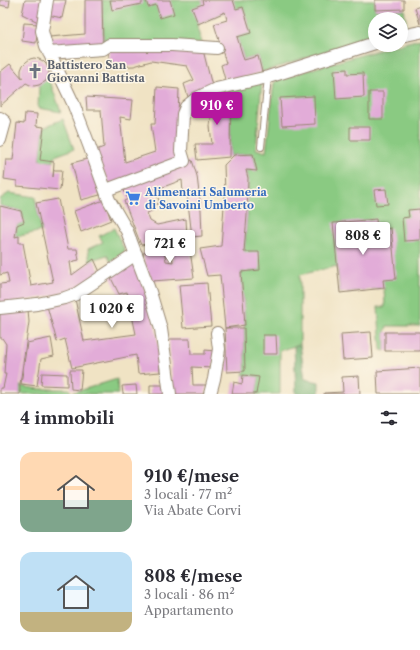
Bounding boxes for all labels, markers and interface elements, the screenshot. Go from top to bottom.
map controls [368,12,408,52]
button: layers [368,12,408,52]
place label: Battistero San Giovanni Battista [47,58,145,85]
church icon: Battistero San Giovanni Battista [26,62,44,80]
pin: 910 € [189,92,245,126]
text: 910 € [200,97,234,113]
place label: Alimentari Salumeria di Savoini Umberto [144,185,268,212]
supermarket icon: Alimentari Salumeria di Savoini Umberto [124,189,142,207]
pin: 808 € [335,222,391,256]
text: 808 € [345,227,381,243]
pin: 721 € [142,230,198,264]
text: 721 € [154,235,186,251]
pin: 1 020 € [75,295,149,329]
text: 1 020 € [90,300,134,316]
icon: filters [378,407,400,429]
text: 4 immobili [20,408,114,428]
text: 910 €/mese [144,466,239,486]
icon: home [52,468,100,516]
text: 3 locali · 77 m² [144,486,232,502]
text: Via Abate Corvi [144,502,241,518]
text: 808 €/mese [144,566,242,586]
icon: home [52,568,100,616]
text: 3 locali · 86 m² [144,586,235,602]
text: Appartamento [144,602,234,618]

